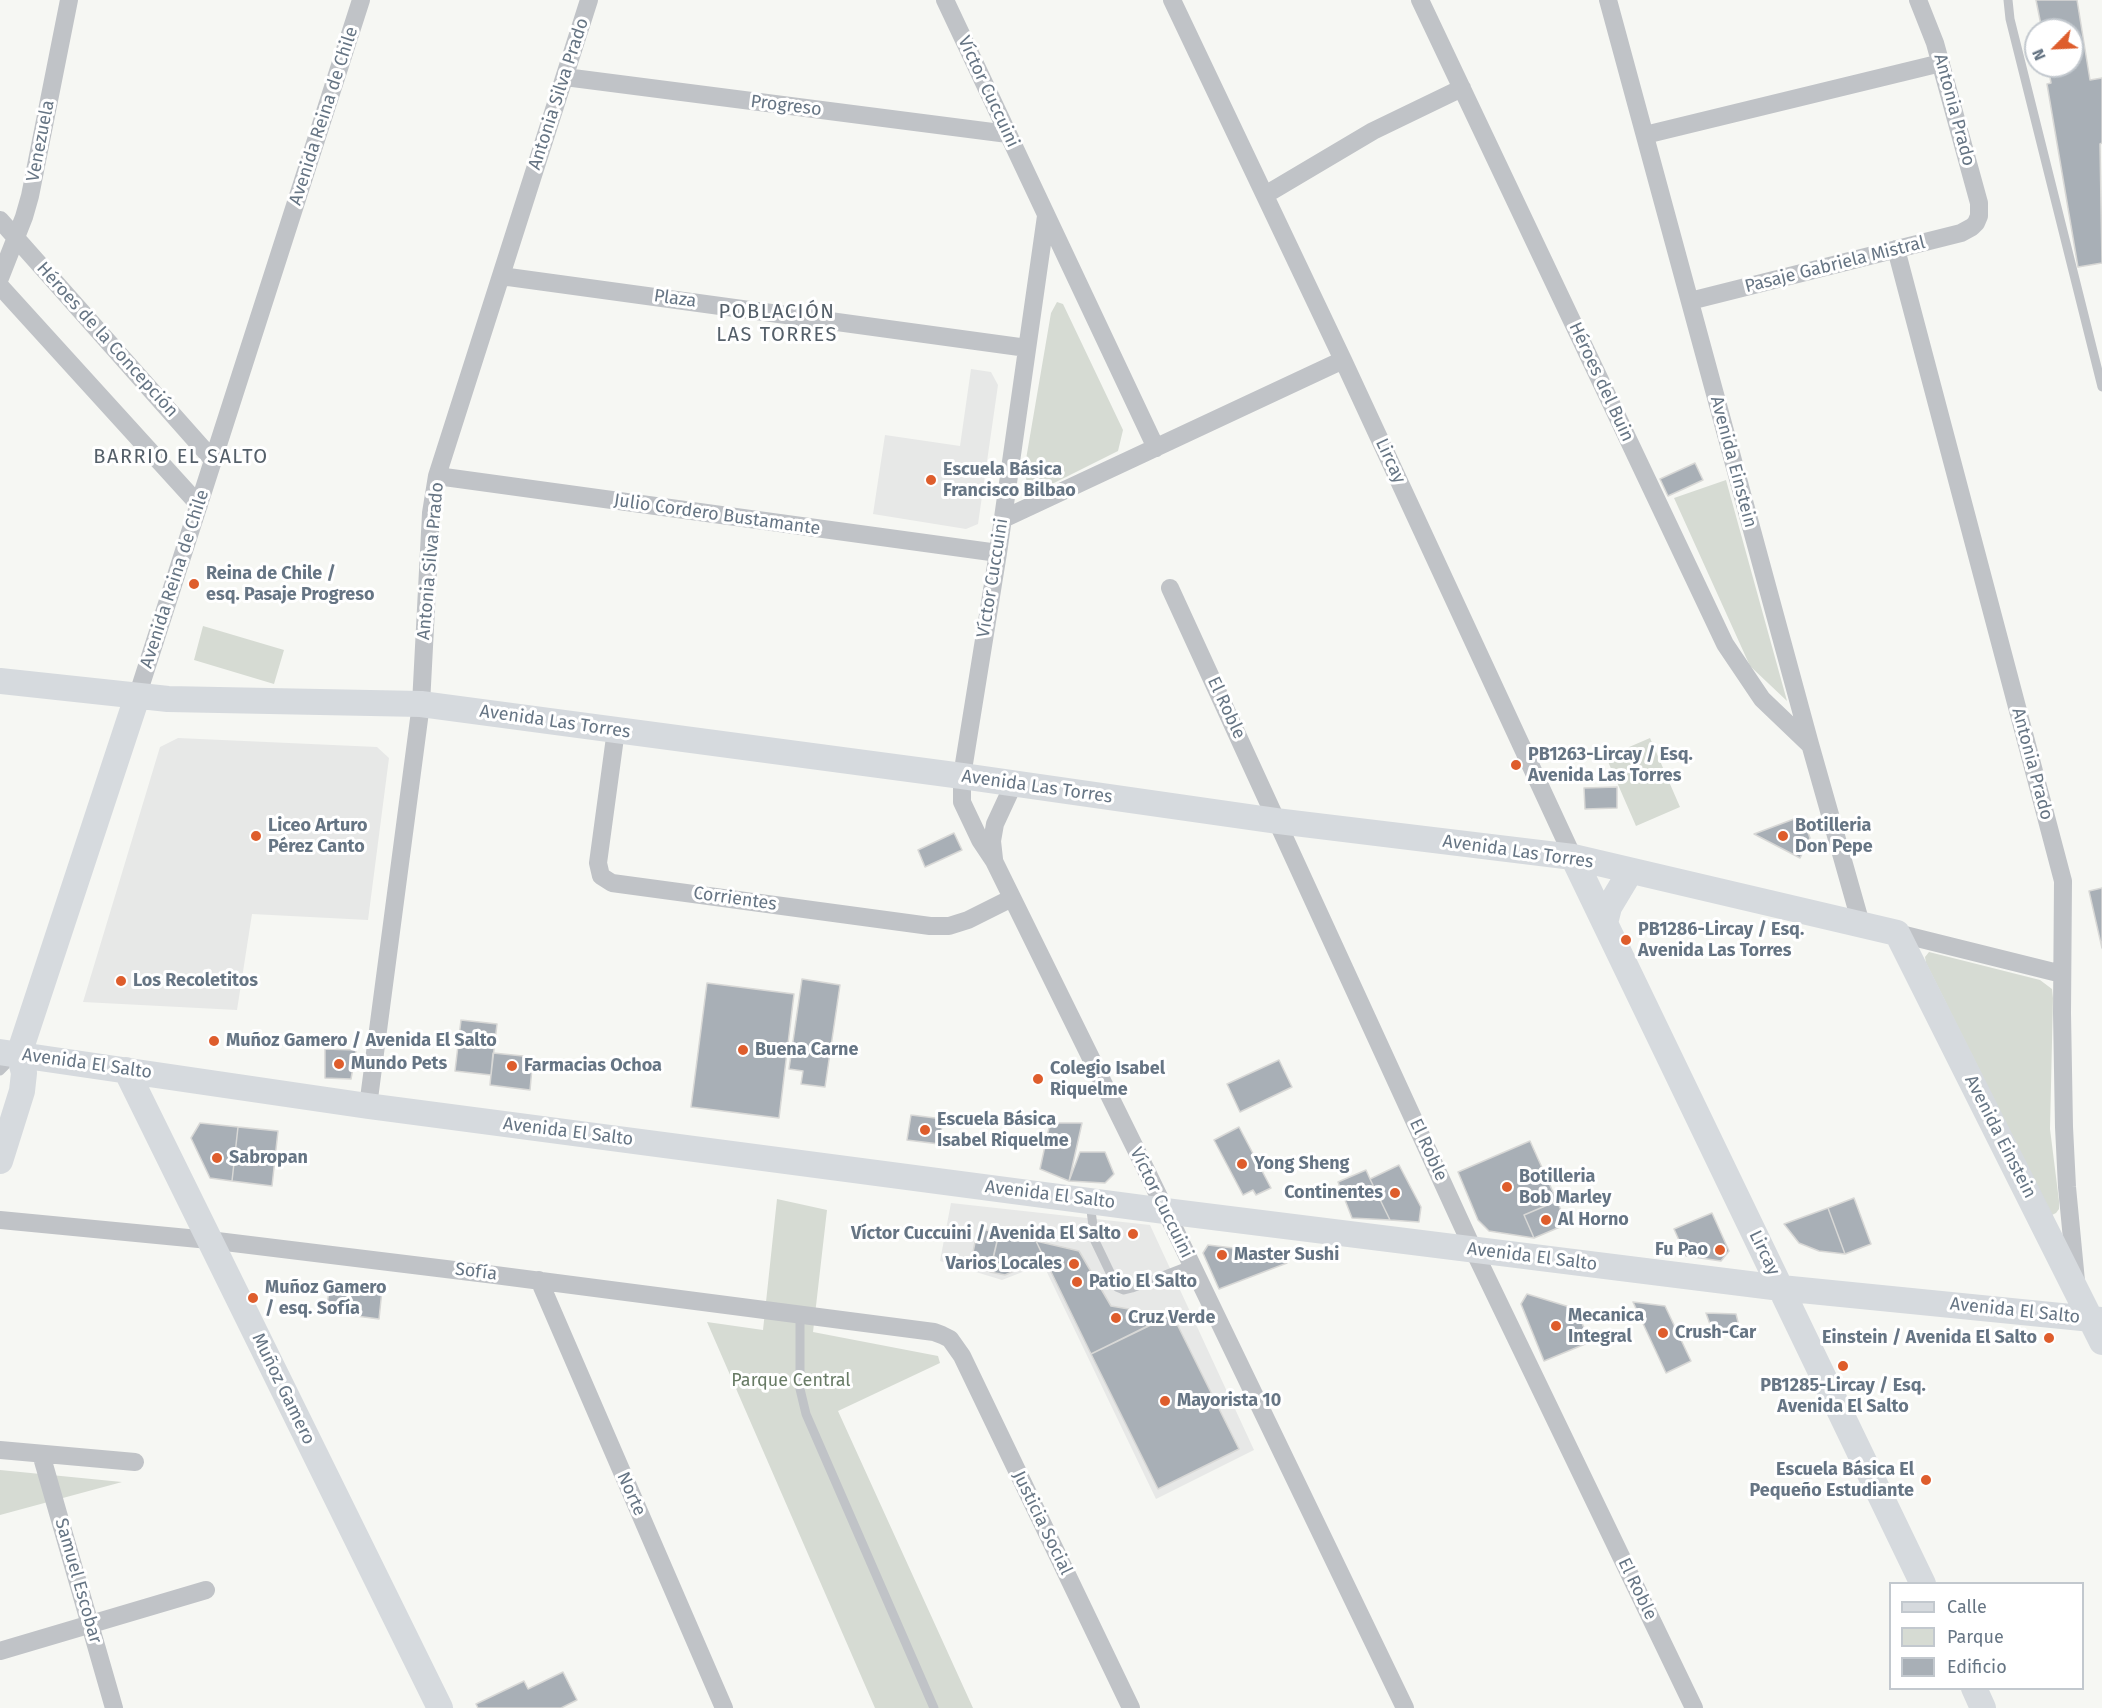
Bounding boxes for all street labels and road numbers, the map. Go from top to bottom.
street label: Antonia Silva Prado [524,15,594,173]
street label: Avenida Reina de Chile [285,24,363,208]
street label: Víctor Cuccuini [953,33,1023,151]
street label: Antonia Prado [1929,52,1979,168]
street label: Progreso [749,91,823,121]
street label: Venezuela [23,98,59,184]
street label: Pasaje Gabriela Mistral [1743,232,1927,298]
street label: Héroes de la Concepción [32,258,182,422]
street label: Plaza [652,285,698,313]
street label: Héroes del Buin [1564,319,1638,445]
street label: Avenida Einstein [1705,394,1761,530]
street label: Lircay [1370,435,1410,487]
street label: Antonia Silva Prado [413,481,449,641]
street label: Avenida Reina de Chile [136,487,214,671]
street label: Julio Cordero Bustamante [612,490,822,540]
street label: Víctor Cuccuini [973,517,1013,639]
street label: El Roble [1202,673,1250,743]
street label: Avenida Las Torres [478,701,632,743]
street label: Antonia Prado [2007,706,2057,822]
street label: Avenida Las Torres [960,766,1114,808]
street label: Avenida Las Torres [1441,831,1595,873]
street label: Corrientes [692,882,778,916]
street label: Avenida El Salto [21,1044,153,1084]
street label: Avenida Einstein [1960,1072,2040,1202]
street label: Avenida El Salto [502,1113,634,1151]
street label: El Roble [1404,1115,1452,1185]
street label: Víctor Cuccuini [1125,1144,1197,1262]
street label: Avenida El Salto [984,1176,1116,1214]
street label: Lircay [1744,1227,1784,1279]
street label: Avenida El Salto [1466,1238,1598,1276]
street label: Sofía [454,1259,498,1285]
street label: Avenida El Salto [1949,1293,2081,1329]
street label: Muñoz Gamero [247,1330,319,1448]
street label: Justicia Social [1008,1467,1076,1579]
street label: Norte [612,1469,650,1519]
street label: Samuel Escobar [50,1516,106,1646]
street label: El Roble [1613,1554,1661,1624]

